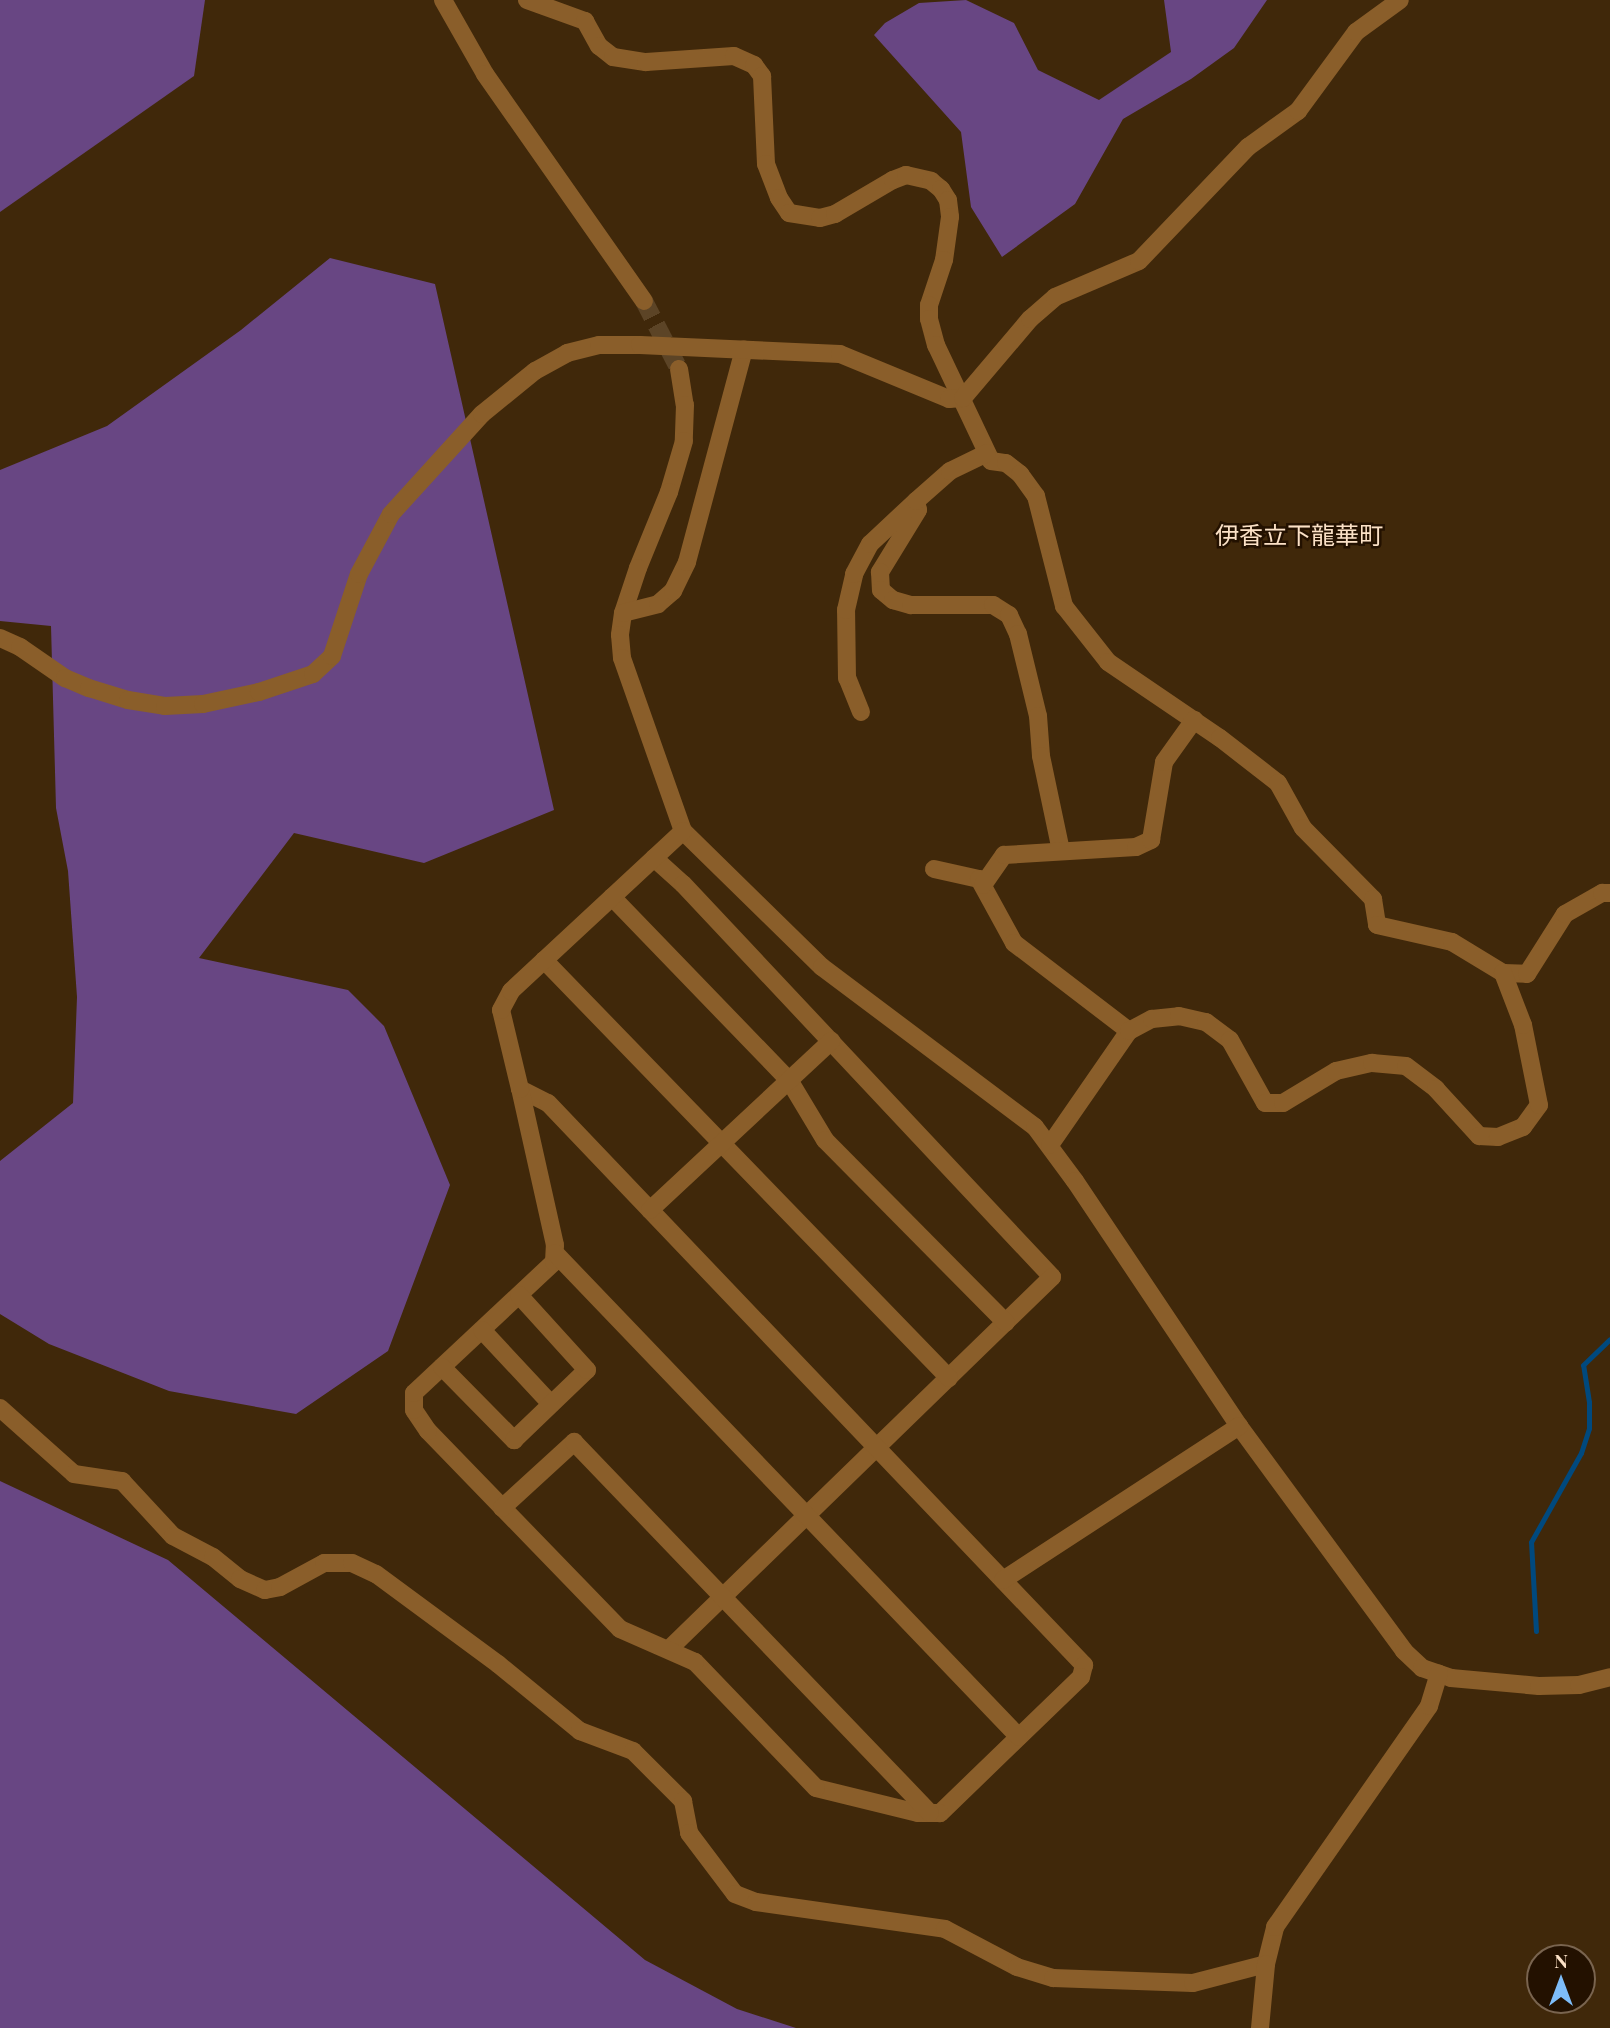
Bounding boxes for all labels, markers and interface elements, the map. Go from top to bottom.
district label: 伊香立下龍華町 [1215,521,1383,549]
north arrow [1526,1944,1596,2014]
text: N [1554,1947,1568,1973]

